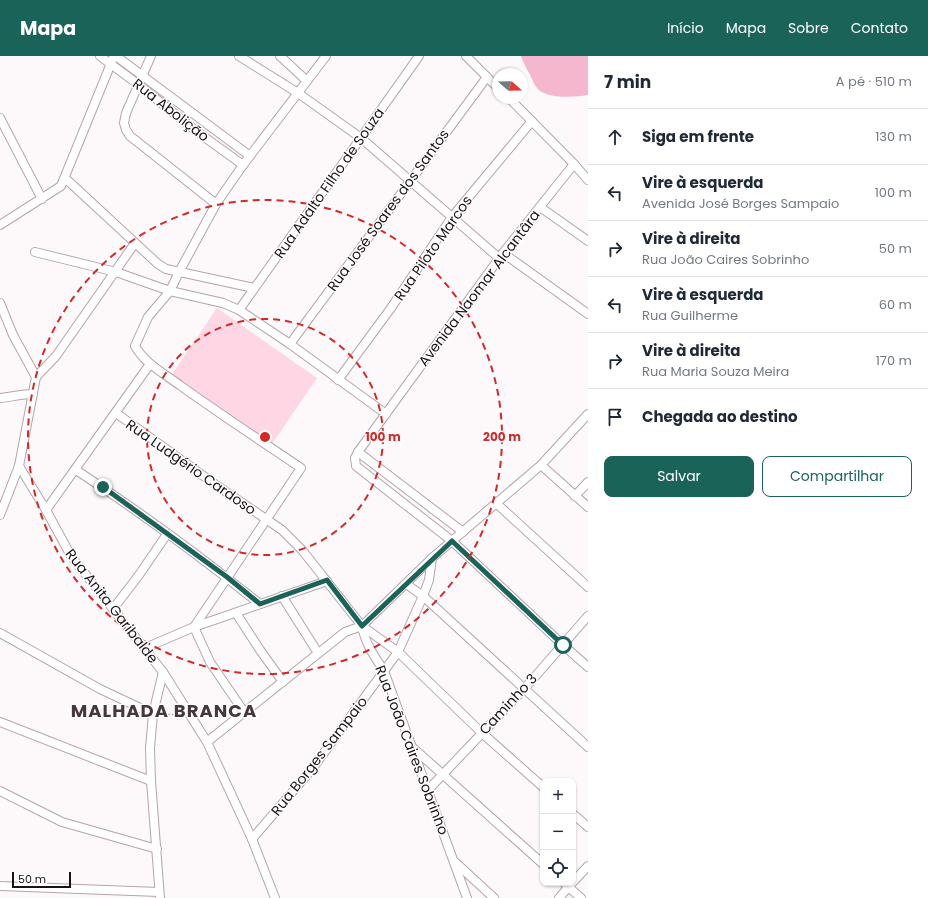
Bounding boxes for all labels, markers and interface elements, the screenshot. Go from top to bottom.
text: Mapa [20,15,76,42]
text: Início [667,18,704,38]
text: Mapa [726,18,766,38]
text: Sobre [788,18,829,38]
text: Contato [851,18,908,38]
north arrow [492,68,528,104]
text: 7 min [604,70,651,94]
text: A pé · 510 m [836,72,912,91]
street label: Rua Abolição [128,74,214,146]
street label: Rua Adalto Filho de Souza [269,104,389,262]
street label: Rua José Soares dos Santos [322,125,454,295]
icon: ahead [604,126,626,148]
text: Siga em frente [642,126,754,147]
text: 130 m [875,127,912,146]
text: Vire à esquerda [642,172,764,193]
icon: left [604,182,626,204]
text: 100 m [875,183,912,202]
street label: Rua Piloto Marcos [389,192,477,304]
text: Avenida José Borges Sampaio [642,194,839,213]
street label: Avenida Naomar Alcantâra [413,206,545,370]
text: Vire à direita [642,228,741,249]
icon: right [604,238,626,260]
text: 50 m [879,239,912,258]
text: Rua João Caires Sobrinho [642,250,809,269]
text: Vire à esquerda [642,284,764,305]
icon: left [604,294,626,316]
text: 60 m [879,295,912,314]
text: Rua Guilherme [642,306,738,325]
text: Vire à direita [642,340,741,361]
icon: right [604,350,626,372]
text: 170 m [876,351,912,370]
text: Rua Maria Souza Meira [642,362,789,381]
icon: arrive [604,406,626,428]
text: Chegada ao destino [642,406,798,427]
street label: Rua Ludgério Cardoso [122,414,260,520]
text: 100 m [365,428,401,445]
text: 200 m [483,428,521,445]
centre of rings [258,430,272,444]
button: Salvar [604,456,754,497]
button: Compartilhar [762,456,912,497]
route end [94,478,112,496]
street label: Rua Anita Garibalde [61,545,163,668]
route start [554,636,572,654]
street label: Rua João Caires Sobrinho [370,662,454,838]
street label: Caminho 3 [474,669,542,739]
street label: Rua Borges Sampaio [266,692,372,820]
district label: MALHADA BRANCA [71,698,257,723]
map controls [540,778,576,886]
button: + [540,778,576,814]
button: − [540,814,576,850]
button: locate [540,850,576,886]
scale bar [12,870,71,889]
text: 50 m [18,871,46,887]

